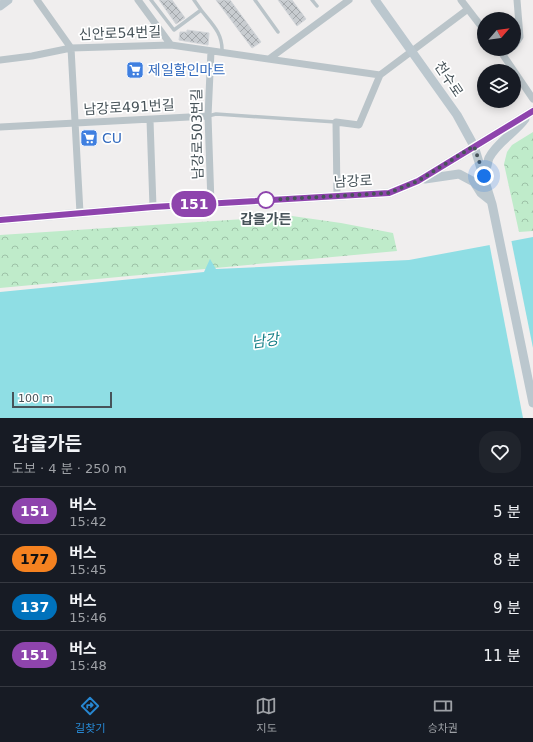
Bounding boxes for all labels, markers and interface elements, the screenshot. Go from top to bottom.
north arrow [477,12,521,56]
map controls [477,12,521,108]
street label: 신안로54번길 [79,24,161,42]
street label: 천수로 [432,59,467,100]
supermarket icon: 제일할인마트 [125,60,145,80]
place label: 제일할인마트 [148,62,225,78]
button: layers [477,64,521,108]
street label: 남강로503번길 [188,88,206,180]
street label: 남강로491번길 [83,97,175,117]
supermarket icon: CU [79,128,99,148]
place label: CU [102,130,122,146]
your location [474,166,494,186]
street label: 남강로 [333,172,373,190]
line badge: 151 [171,191,217,217]
marker: 갑을가든 [257,191,275,209]
text: 151 [179,196,209,212]
place label: 갑을가든 [240,211,292,227]
water label: 남강 [250,330,282,352]
scale bar [12,390,112,409]
text: 100 m [18,392,53,405]
button: heart [479,431,521,473]
text: 갑을가든 [12,432,82,454]
text: 도보 · 4 분 · 250 m [12,461,127,476]
text: 버스 [69,496,97,514]
text: 151 [20,503,49,519]
text: 5 분 [493,503,521,521]
text: 15:42 [69,514,107,529]
text: 버스 [69,544,97,562]
text: 177 [20,551,49,567]
text: 8 분 [493,551,521,569]
text: 15:45 [69,562,107,577]
text: 버스 [69,592,97,610]
text: 137 [20,599,49,615]
text: 9 분 [493,599,521,617]
text: 15:46 [69,610,107,625]
text: 버스 [69,640,97,658]
text: 151 [20,647,49,663]
text: 11 분 [483,647,521,665]
text: 15:48 [69,658,107,673]
tab: 길찾기 [75,695,105,735]
tab: 지도 [255,695,277,735]
tab: 승차권 [428,695,458,735]

